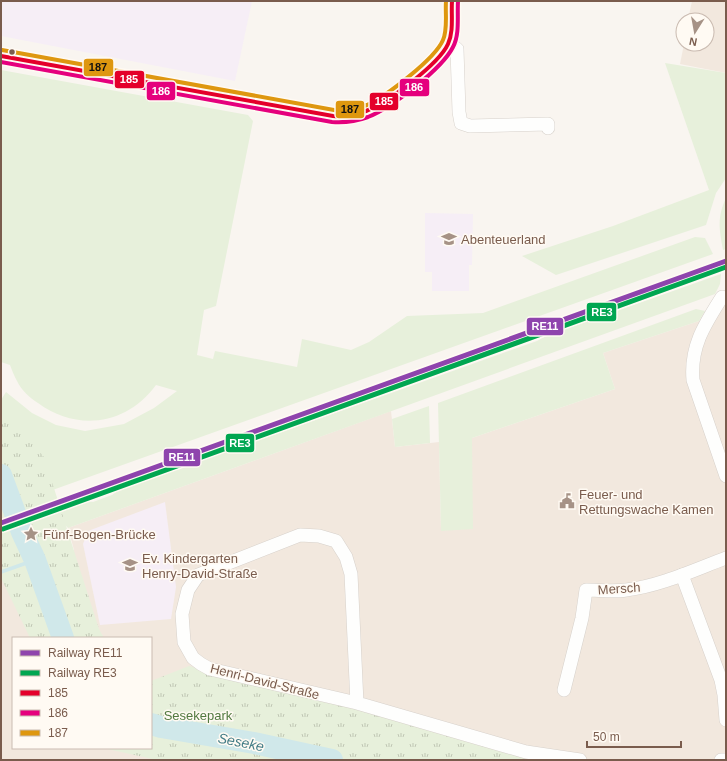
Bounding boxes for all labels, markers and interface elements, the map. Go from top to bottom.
north arrow [675,12,715,52]
text: N [688,35,698,48]
unlabelled marker [7,47,17,57]
line badge: 187 [83,58,114,77]
text: 187 [89,61,107,73]
line badge: 185 [114,70,145,89]
text: 185 [120,73,138,85]
line badge: 186 [399,78,430,97]
line badge: 186 [146,81,176,101]
text: 186 [405,81,423,93]
text: 186 [152,85,170,97]
line badge: 185 [369,92,399,111]
text: 185 [375,95,393,107]
line badge: 187 [335,100,365,119]
text: 187 [341,103,359,115]
school or university icon: Abenteuerland [440,230,458,248]
place label: Abenteuerland [461,232,546,247]
line badge: RE3 [586,302,617,322]
text: RE3 [591,306,613,318]
line badge: RE11 [526,317,564,336]
text: RE11 [532,320,558,332]
line badge: RE3 [225,433,255,453]
text: RE3 [229,437,251,449]
line badge: RE11 [163,448,201,467]
text: RE11 [169,451,195,463]
place label: Feuer- und Rettungswache Kamen [579,487,713,517]
public building icon: Feuer- und Rettungswache Kamen [558,492,576,510]
place icon: Fünf-Bogen-Brücke [22,525,40,543]
place label: Fünf-Bogen-Brücke [43,527,156,542]
place label: Ev. Kindergarten Henry-David-Straße [142,551,258,581]
school or university icon: Ev. Kindergarten Henry-David-Straße [121,556,139,574]
street label: Mersch [597,580,641,597]
legend [12,637,152,749]
text: Railway RE11 [48,646,123,660]
street label: Henri-David-Straße [209,661,321,702]
text: Railway RE3 [48,666,117,680]
text: 185 [48,686,68,700]
text: 186 [48,706,68,720]
park label: Sesekepark [164,708,233,723]
scale bar [587,723,681,749]
text: 187 [48,726,68,740]
water label: Seseke [217,730,266,754]
text: 50 m [593,730,620,744]

